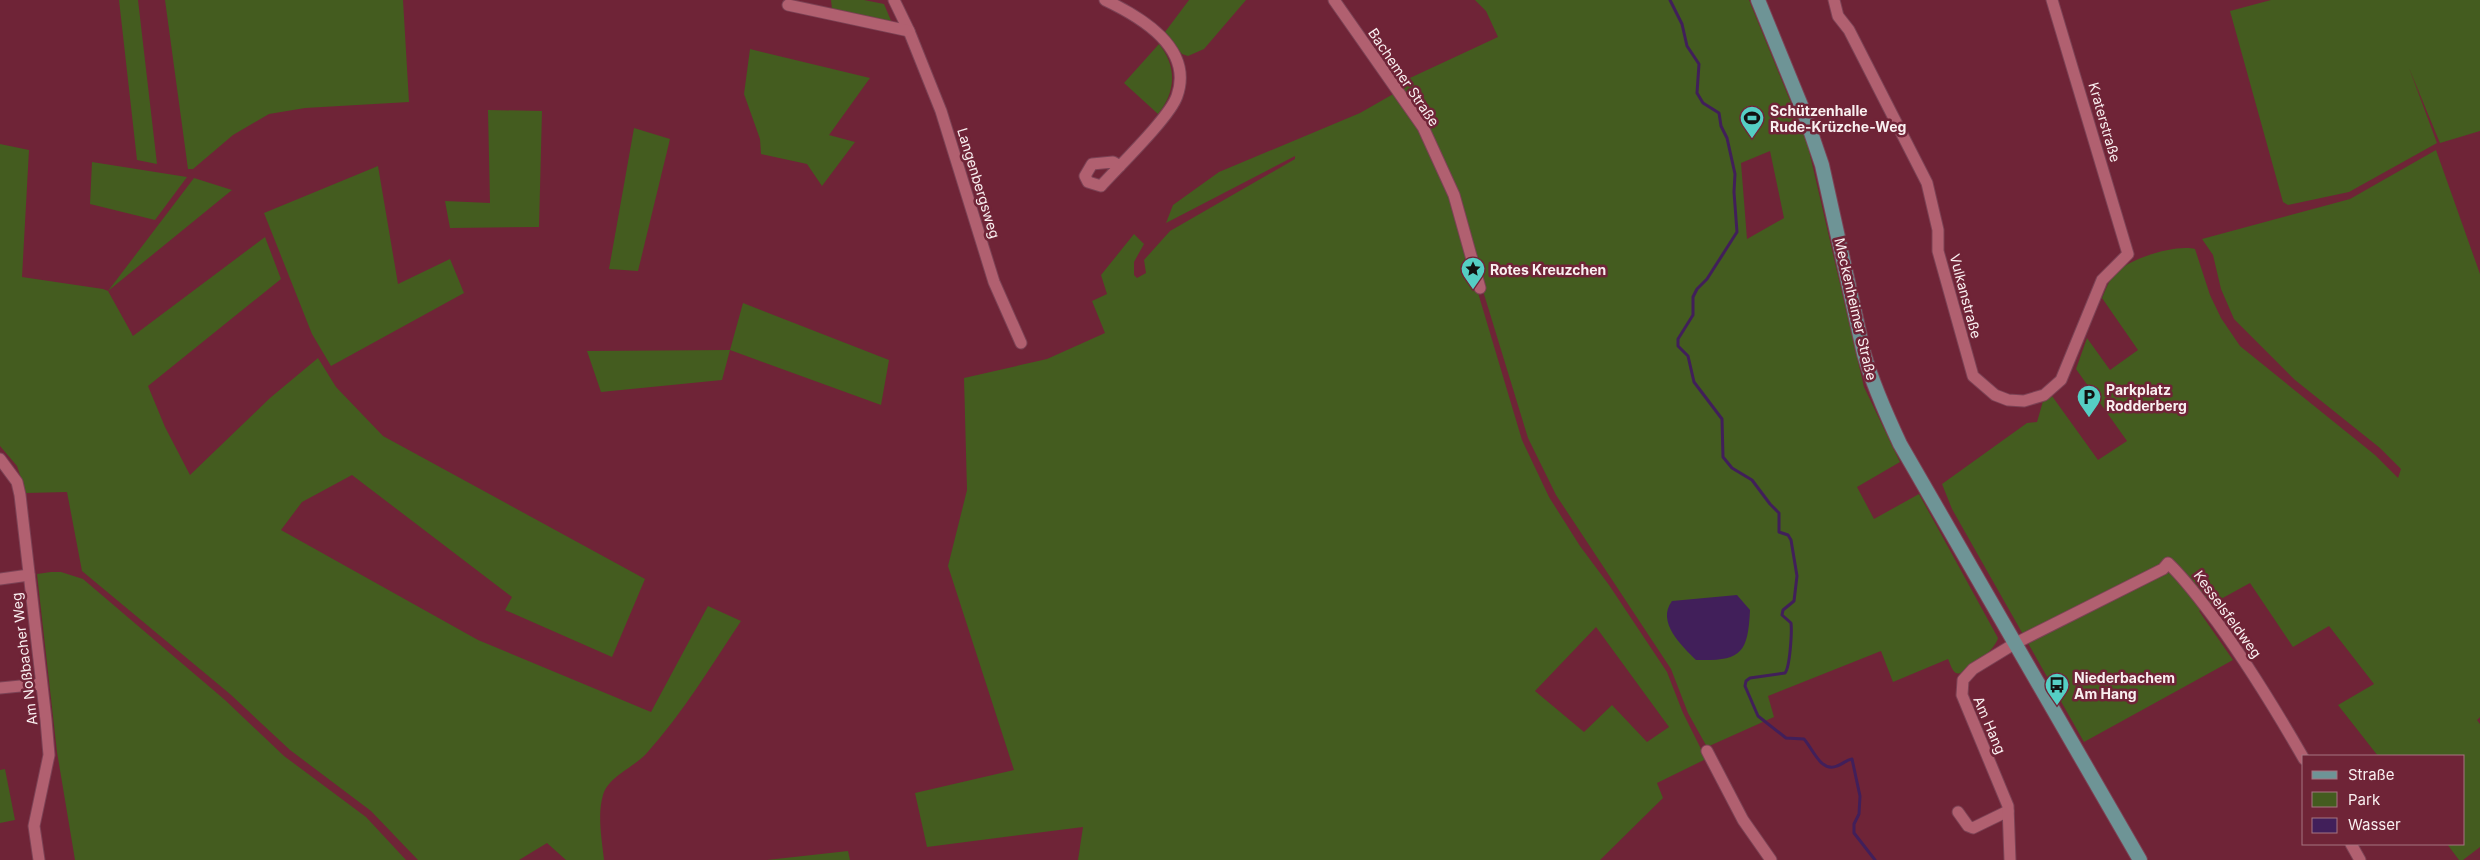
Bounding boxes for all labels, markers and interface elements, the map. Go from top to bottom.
street label: Bachemer Straße [1365,25,1443,129]
street label: Kraterstraße [2085,80,2125,164]
place label: Schützenhalle Rude-Krüzche-Weg [1770,102,1906,135]
sports icon: Schützenhalle Rude-Krüzche-Weg [1739,105,1765,139]
street label: Langenbergsweg [954,126,1004,240]
street label: Meckenheimer Straße [1831,236,1881,382]
street label: Vulkanstraße [1947,252,1985,340]
place icon: Rotes Kreuzchen [1460,256,1486,290]
place label: Rotes Kreuzchen [1490,261,1606,278]
place label: Parkplatz Rodderberg [2106,381,2187,414]
parking icon: Parkplatz Rodderberg [2076,384,2102,418]
street label: Kesselsfeldweg [2191,567,2265,661]
street label: Am Noßbacher Weg [7,592,41,726]
place label: Niederbachem Am Hang [2074,669,2175,702]
bus stop icon: Niederbachem Am Hang [2044,672,2070,706]
street label: Am Hang [1970,694,2010,756]
legend [2302,755,2465,845]
text: Straße [2348,765,2395,784]
text: Park [2348,790,2381,809]
text: Wasser [2348,815,2401,834]

